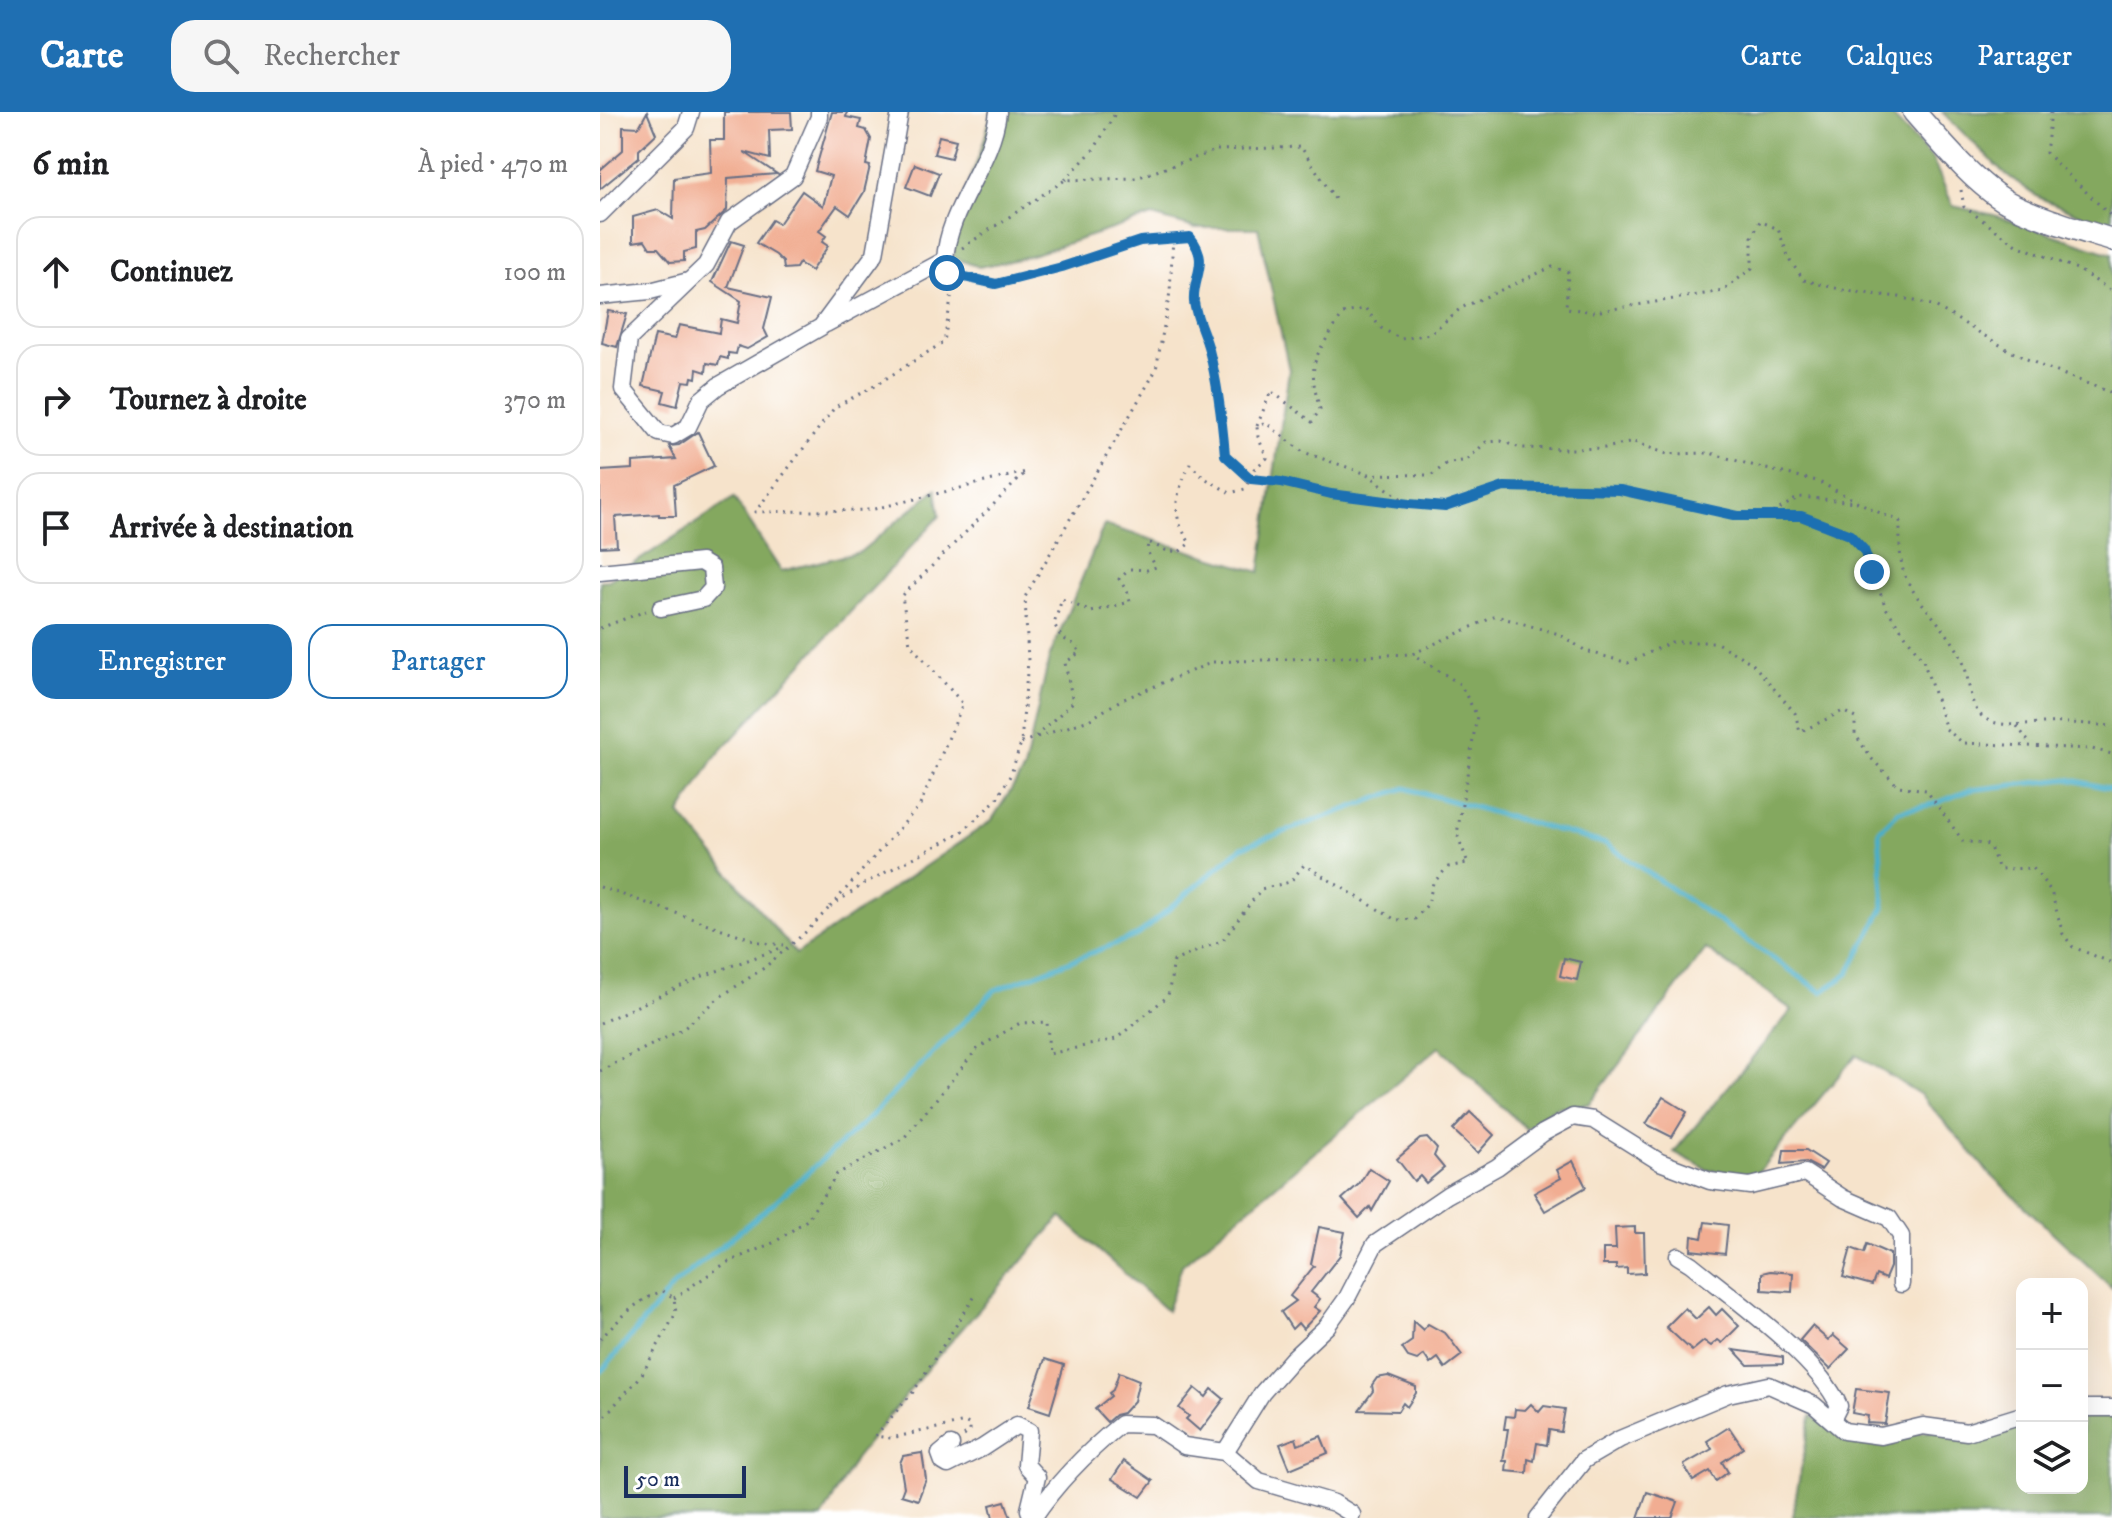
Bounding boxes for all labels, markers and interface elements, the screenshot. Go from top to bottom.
search box [171,20,731,92]
text: Carte [40,32,123,80]
icon: search [199,34,243,78]
text: Rechercher [263,38,400,75]
text: Carte [1740,39,1802,74]
text: Calques [1846,39,1933,74]
text: Partager [1977,39,2072,74]
text: 6 min [32,143,109,185]
text: À pied · 470 m [418,148,568,181]
icon: ahead [34,250,78,294]
text: Continuez [110,254,233,291]
route start [929,255,965,291]
text: 100 m [503,256,566,289]
icon: right [34,378,78,422]
text: Tournez à droite [110,382,307,419]
text: 370 m [504,384,566,417]
icon: arrive [34,506,78,550]
text: Arrivée à destination [110,510,354,547]
route end [1854,554,1890,590]
button: Enregistrer [32,624,292,699]
button: Partager [308,624,568,699]
map controls [2016,1278,2088,1494]
button: + [2016,1278,2088,1350]
button: − [2016,1350,2088,1422]
button: layers [2016,1422,2088,1494]
scale bar [624,1462,746,1498]
text: 50 m [636,1466,680,1493]

